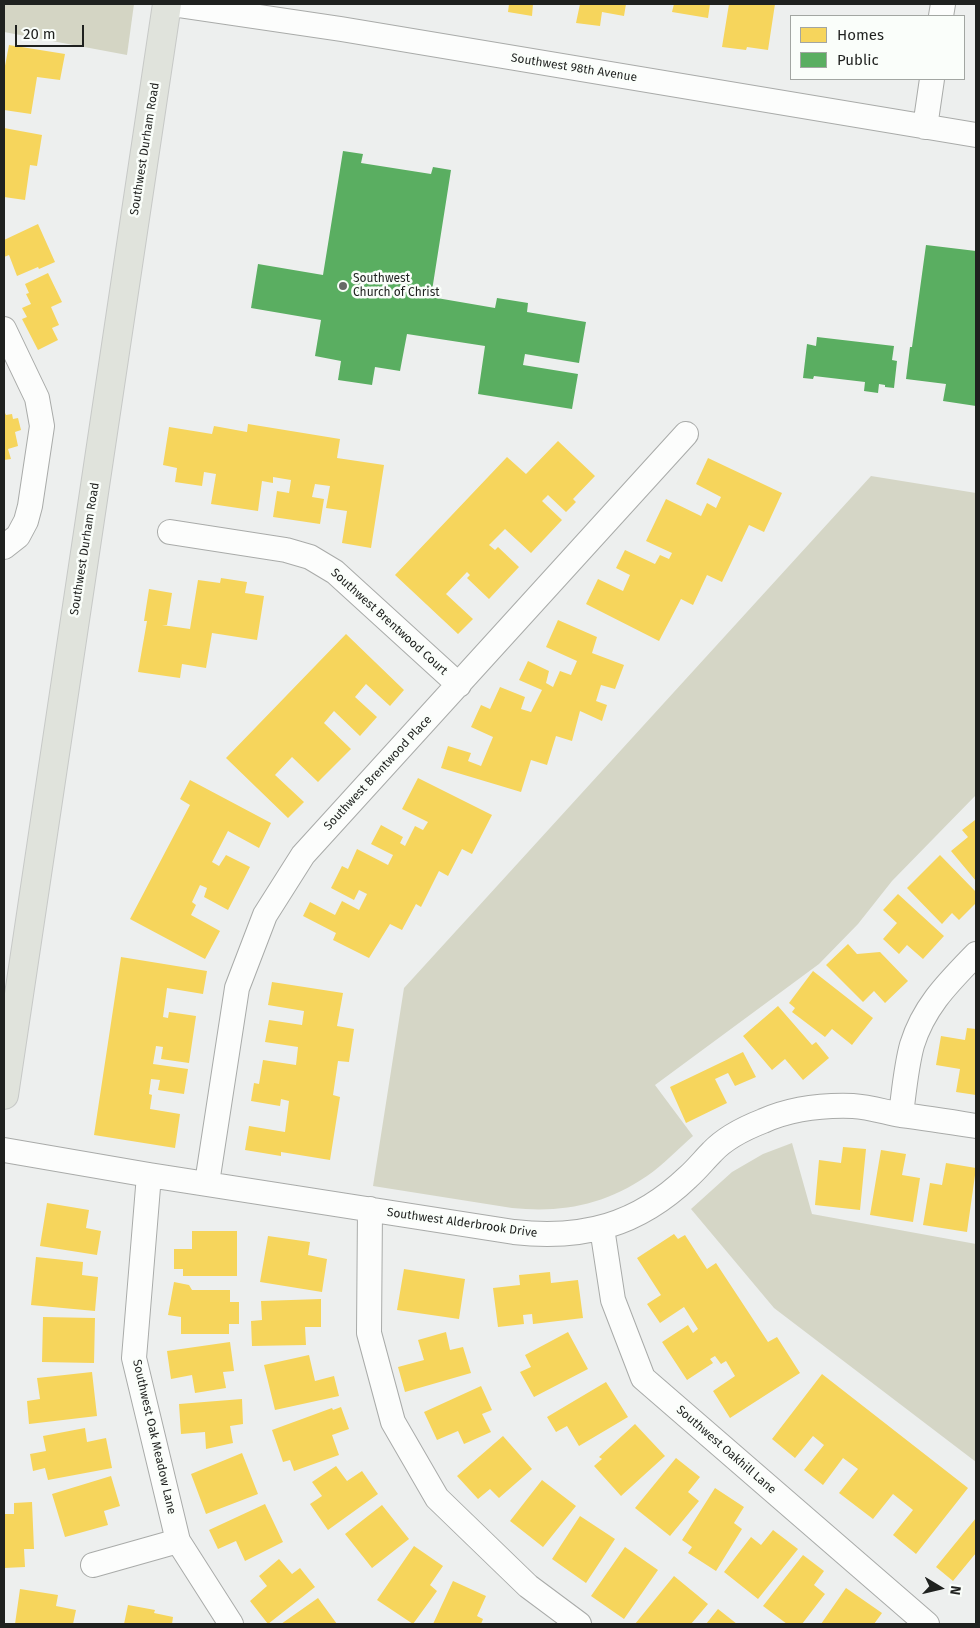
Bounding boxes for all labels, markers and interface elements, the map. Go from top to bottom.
scale bar [18,15,86,47]
legend [790,15,965,80]
text: 20 m [23,25,56,43]
text: Homes [837,26,884,44]
street label: Southwest 98th Avenue [510,51,638,85]
text: Public [837,51,879,69]
street label: Southwest Durham Road [127,82,163,216]
place label: Southwest Church of Christ [353,272,440,300]
marker: Southwest Church of Christ [337,280,349,292]
street label: Southwest Durham Road [67,482,103,616]
street label: Southwest Brentwood Court [328,566,450,678]
street label: Southwest Brentwood Place [321,713,435,833]
street label: Southwest Alderbrook Drive [386,1205,538,1241]
street label: Southwest Oak Meadow Lane [129,1358,179,1516]
street label: Southwest Oakhill Lane [673,1403,779,1497]
north arrow [915,1563,965,1613]
text: N [946,1584,964,1596]

